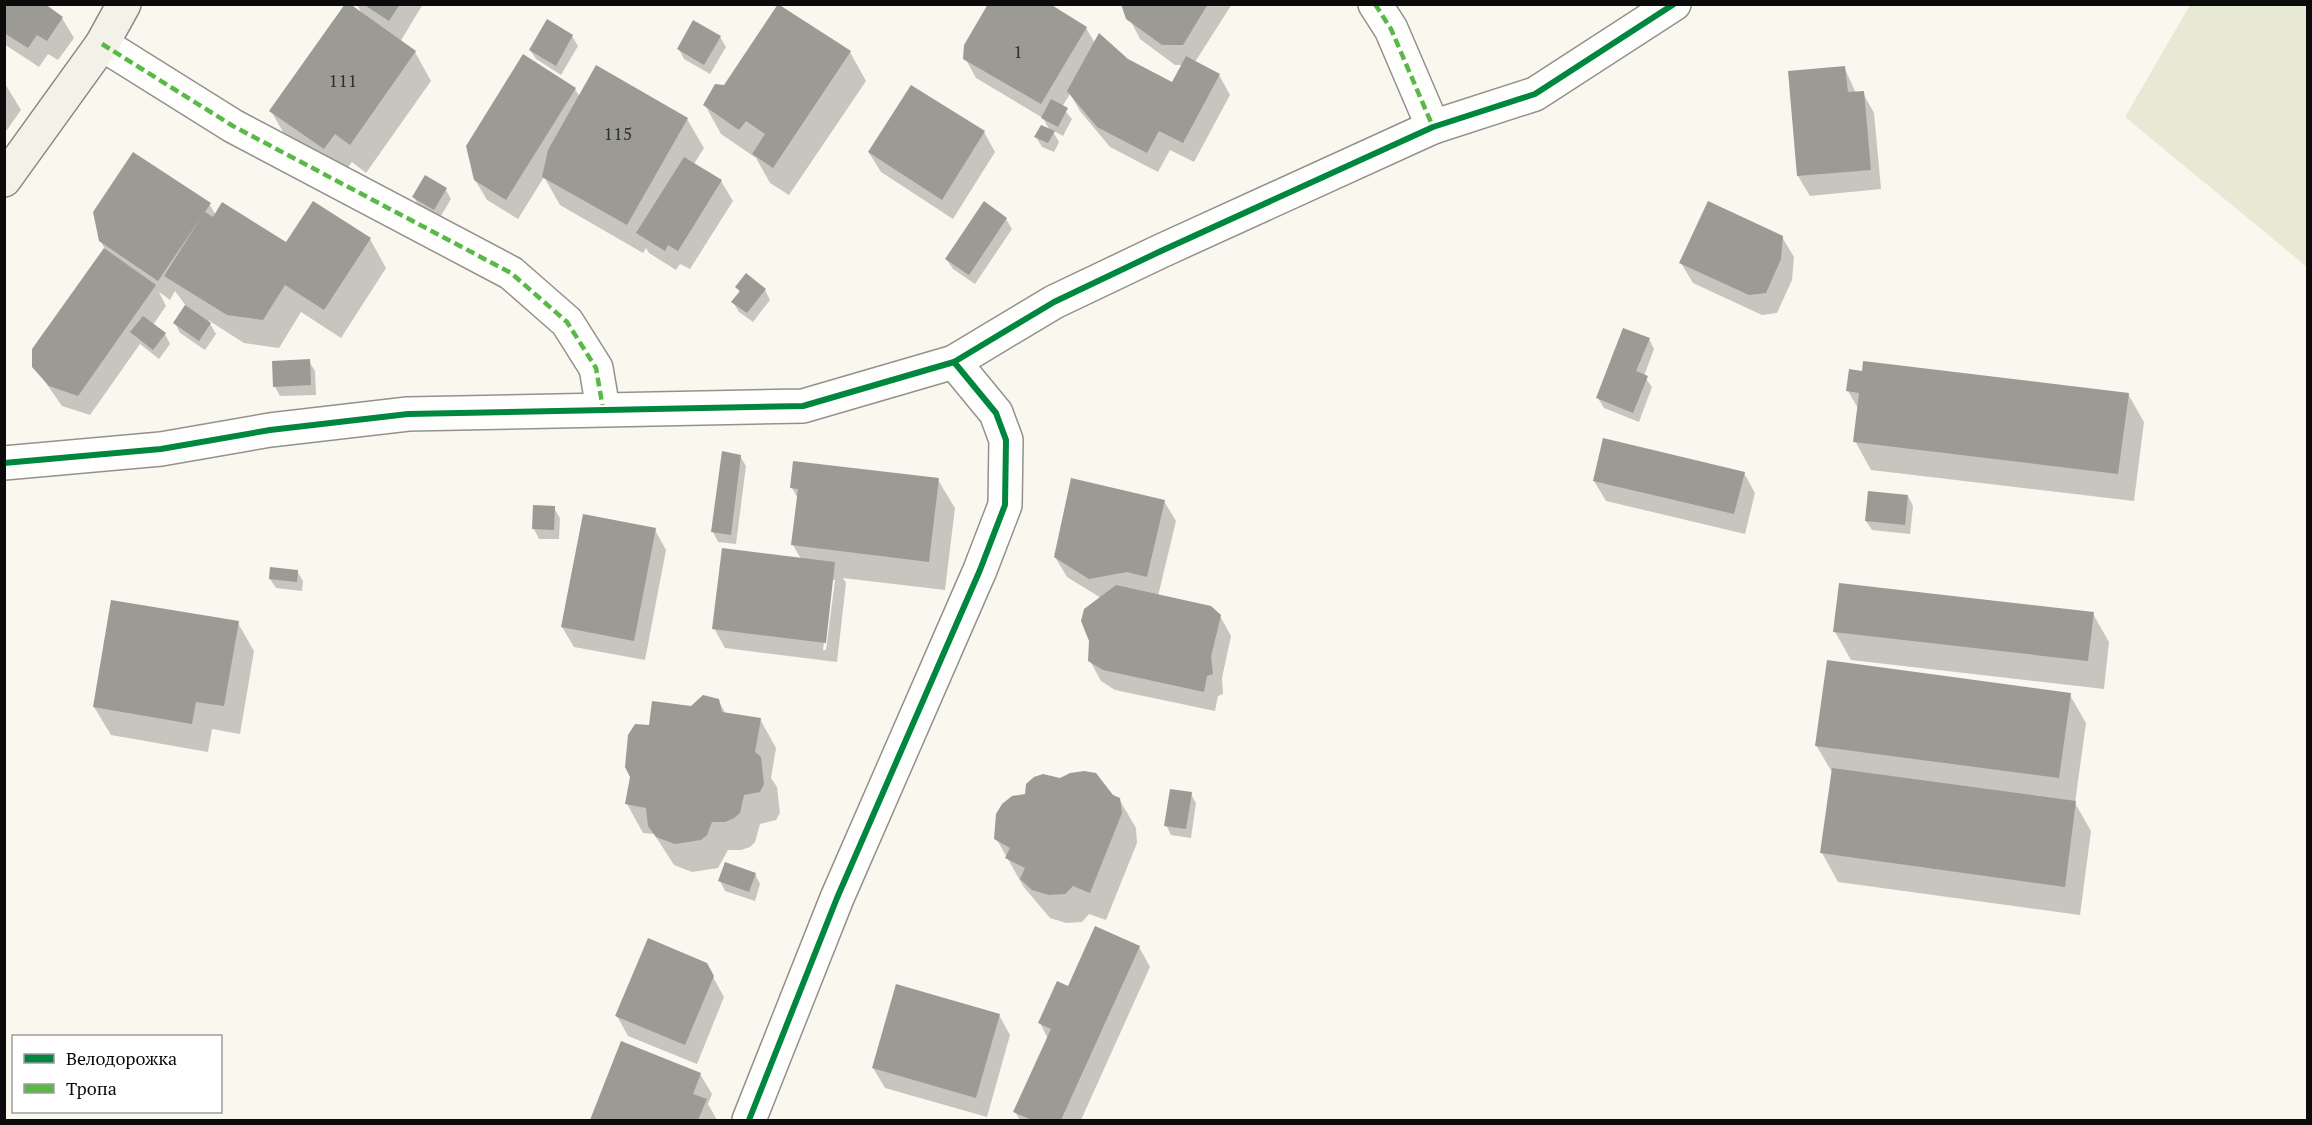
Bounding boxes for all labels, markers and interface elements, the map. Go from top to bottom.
house number: 1 [1013,39,1023,63]
house number: 111 [329,68,357,92]
house number: 115 [604,121,632,145]
legend [12,1035,222,1113]
text: Велодорожка [66,1046,177,1070]
text: Тропа [66,1076,117,1100]

